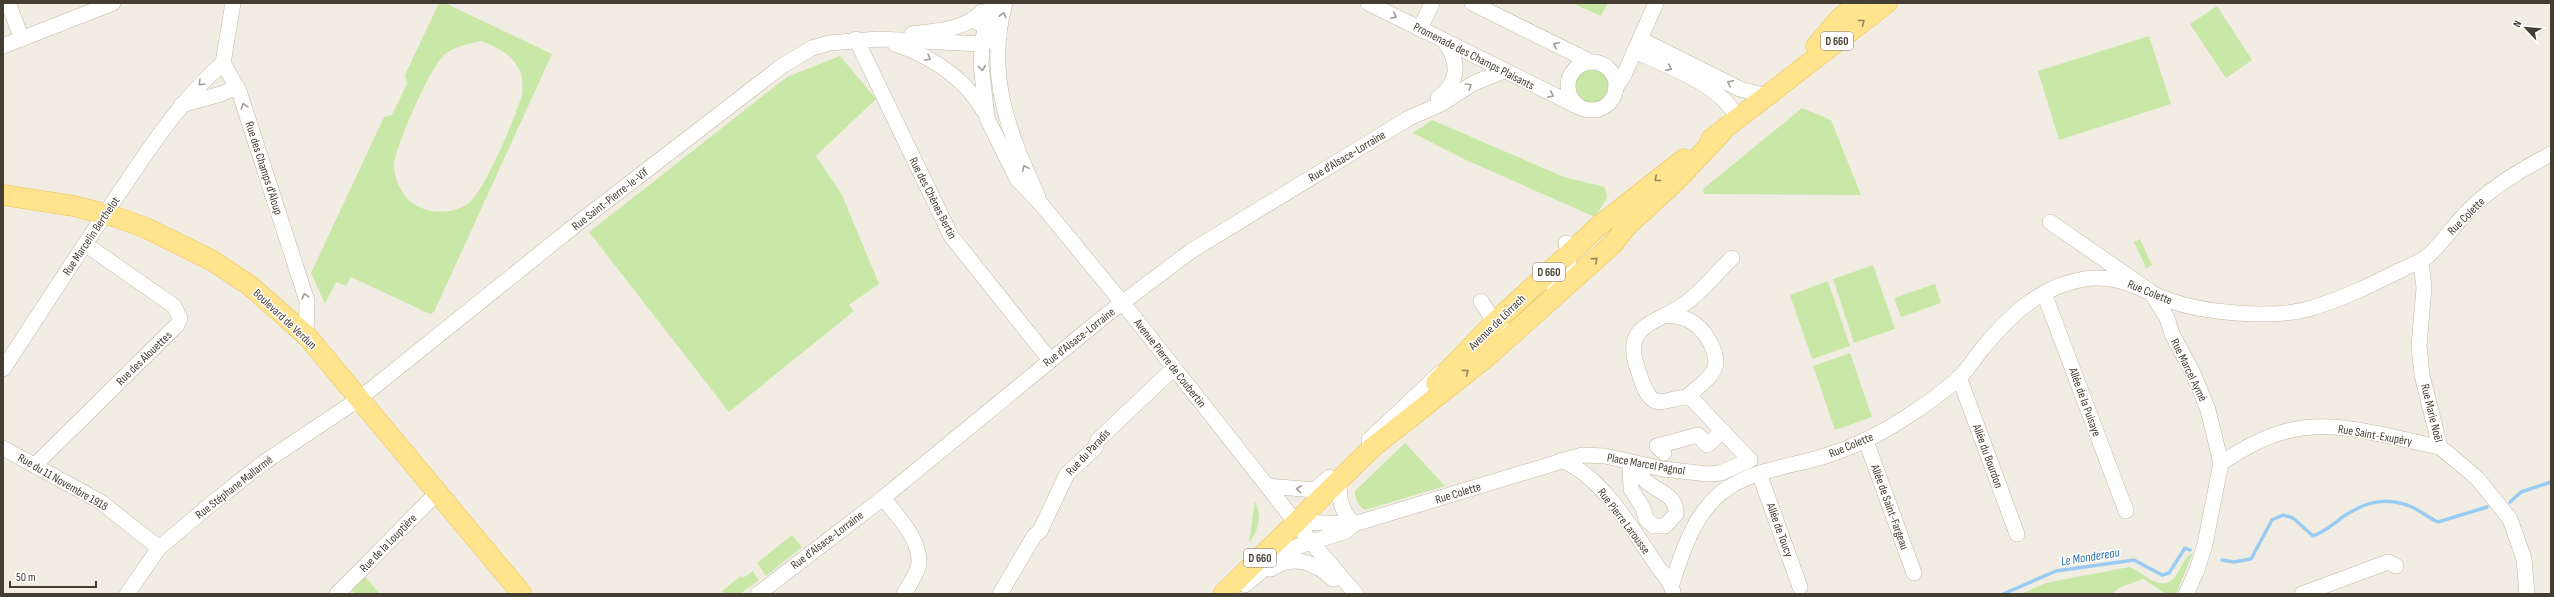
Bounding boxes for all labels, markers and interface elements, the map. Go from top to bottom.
north arrow [2506,8,2546,48]
one-way arrow [1390,11,1397,19]
one-way arrow [998,12,1006,18]
text: N [2510,18,2525,29]
street label: Promenade des Champs Plaisants [1411,19,1537,94]
one-way arrow [1858,19,1865,26]
road number: D 660 [1821,32,1853,50]
one-way arrow [1553,42,1560,50]
one-way arrow [924,54,931,61]
one-way arrow [1665,63,1673,71]
one-way arrow [977,65,986,71]
one-way arrow [198,78,205,86]
one-way arrow [1726,80,1734,88]
one-way arrow [1465,83,1472,91]
one-way arrow [1547,90,1555,98]
one-way arrow [240,103,249,110]
street label: Rue des Champs d'Aloup [241,120,286,217]
street label: Rue d'Alsace-Lorraine [1306,127,1389,185]
street label: Rue des Chênes Bertin [905,155,960,242]
street label: Rue Saint-Pierre-le-Vif [569,165,652,234]
one-way arrow [1022,165,1030,173]
one-way arrow [1655,174,1662,181]
street label: Rue Marcelin Berthelot [60,194,124,279]
street label: Rue Colette [2444,194,2488,238]
one-way arrow [1590,258,1598,265]
road number: D 660 [1533,263,1565,281]
street label: Rue Colette [2125,277,2175,308]
street label: Boulevard de Verdun [250,286,320,353]
street label: Avenue de Lörrach [1465,291,1529,354]
one-way arrow [302,293,310,300]
street label: Rue d'Alsace-Lorraine [1040,304,1118,370]
street label: Avenue Pierre de Coubertin [1130,315,1209,411]
street label: Rue des Alouettes [113,328,175,389]
street label: Rue Marcel Aymé [2167,336,2210,404]
street label: Allée de la Puisaye [2065,365,2104,439]
one-way arrow [1462,370,1469,377]
street label: Rue Marie Noël [2417,382,2446,444]
street label: Allée du Bourdon [1969,421,2006,490]
street label: Rue Saint-Exupéry [2337,422,2413,449]
street label: Rue du Paradis [1063,426,1114,479]
street label: Rue Colette [1827,429,1876,462]
street label: Place Marcel Pagnol [1606,450,1686,479]
street label: Rue du 11 Novembre 1918 [15,451,110,514]
street label: Rue Stéphane Mallarmé [193,452,276,522]
street label: Allée de Saint-Fargeau [1867,462,1912,552]
street label: Rue Colette [1433,479,1483,508]
one-way arrow [1296,484,1302,493]
street label: Rue Pierre Larousse [1594,485,1653,557]
street label: Allée de Toucy [1762,500,1796,560]
street label: Rue d'Alsace-Lorraine [788,508,867,573]
street label: Rue de la Louptière [357,511,420,576]
water label: Le Mondereau [2060,544,2121,570]
road number: D 660 [1244,549,1276,567]
scale bar [10,563,96,589]
text: 50 m [16,570,36,585]

